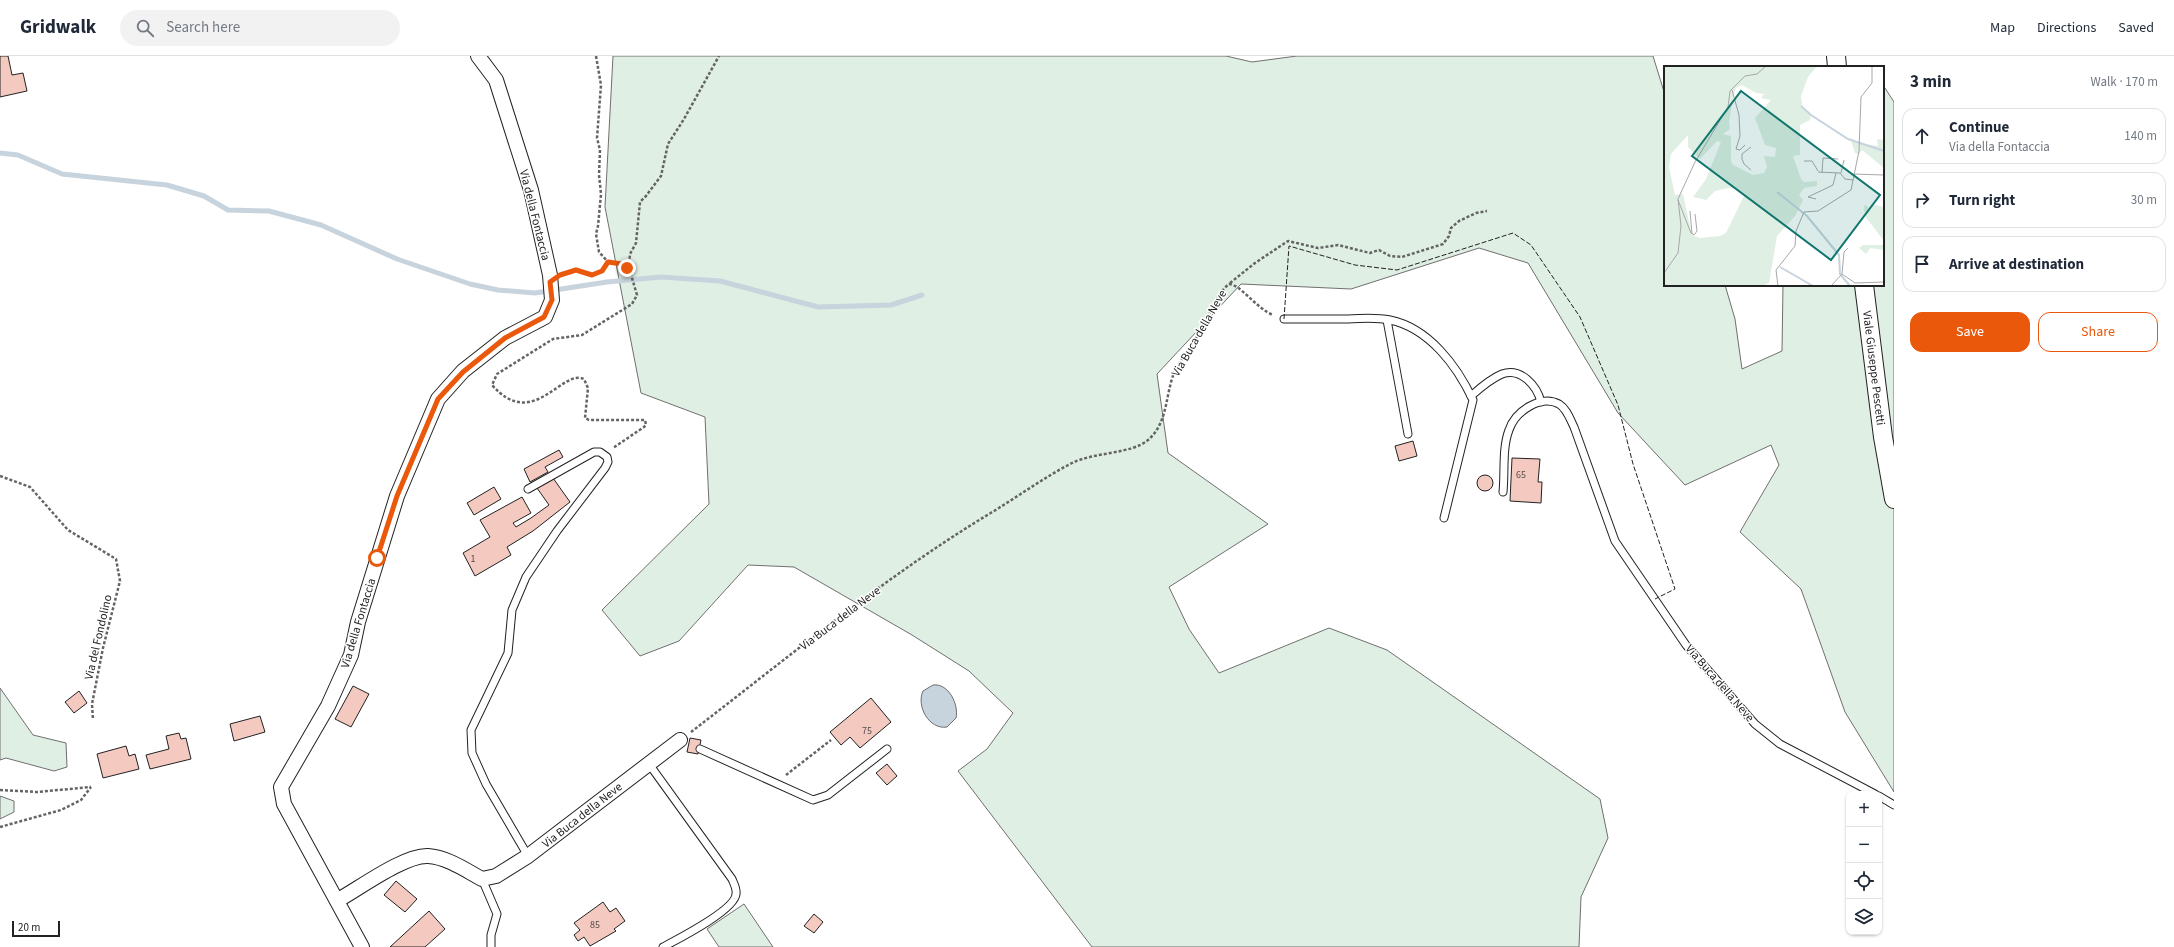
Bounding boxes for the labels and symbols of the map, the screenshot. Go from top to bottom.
inset map [1664,66,1884,286]
street label: Via della Fontaccia [515,168,554,262]
route end [618,259,636,277]
street label: Via Buca della Neve [1168,287,1231,380]
street label: Viale Giuseppe Pescetti [1858,310,1889,426]
house number: 65 [1516,468,1526,482]
route start [368,549,386,567]
house number: 1 [471,552,476,566]
street label: Via della Fontaccia [337,576,380,670]
street label: Via Buca della Neve [796,582,884,655]
street label: Via del Fondolino [80,593,117,681]
street label: Via Buca della Neve [1681,641,1758,726]
house number: 75 [862,724,872,738]
street label: Via Buca della Neve [539,779,626,852]
house number: 85 [590,918,600,932]
scale bar [12,919,60,938]

